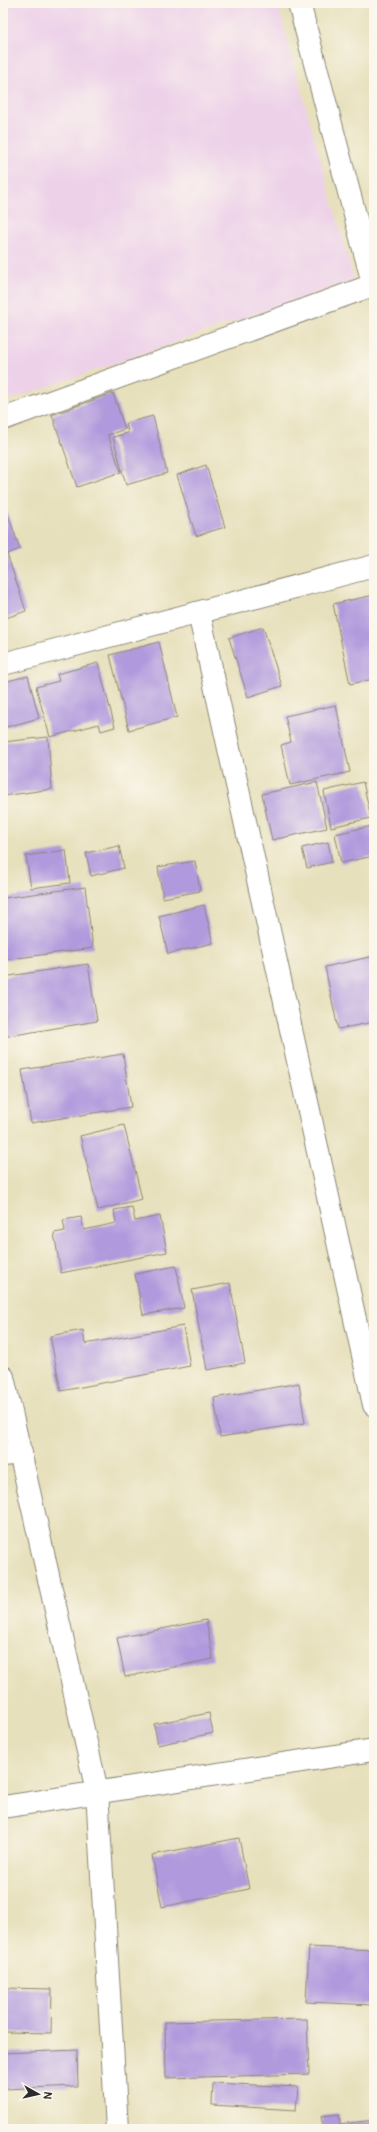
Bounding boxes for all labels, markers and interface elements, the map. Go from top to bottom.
north arrow [18,2074,58,2114]
text: N [40,2091,54,2100]

